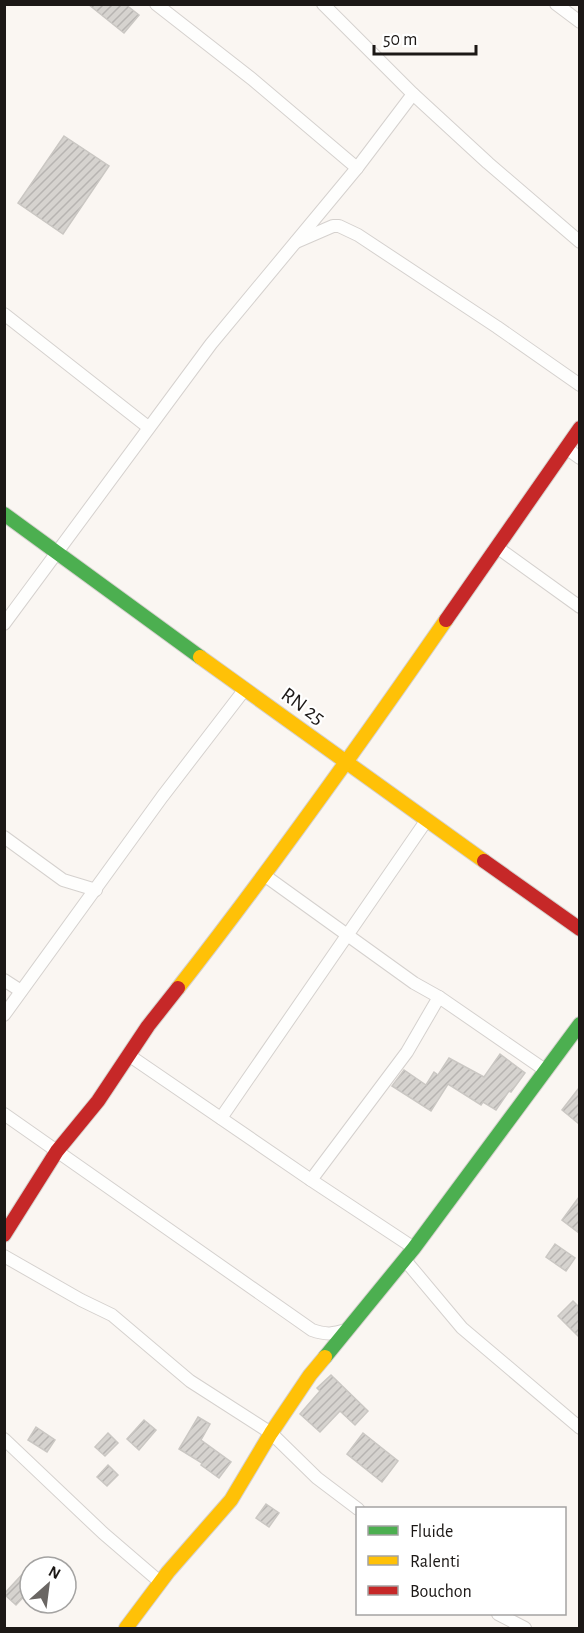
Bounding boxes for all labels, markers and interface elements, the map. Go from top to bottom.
scale bar [374,18,476,56]
text: 50 m [383,31,417,49]
street label: RN 25 [277,683,329,729]
legend [356,1507,566,1615]
text: Fluide [410,1523,453,1541]
text: Ralenti [410,1553,460,1571]
north arrow [18,1555,78,1615]
text: N [46,1563,63,1582]
text: Bouchon [410,1583,472,1601]

